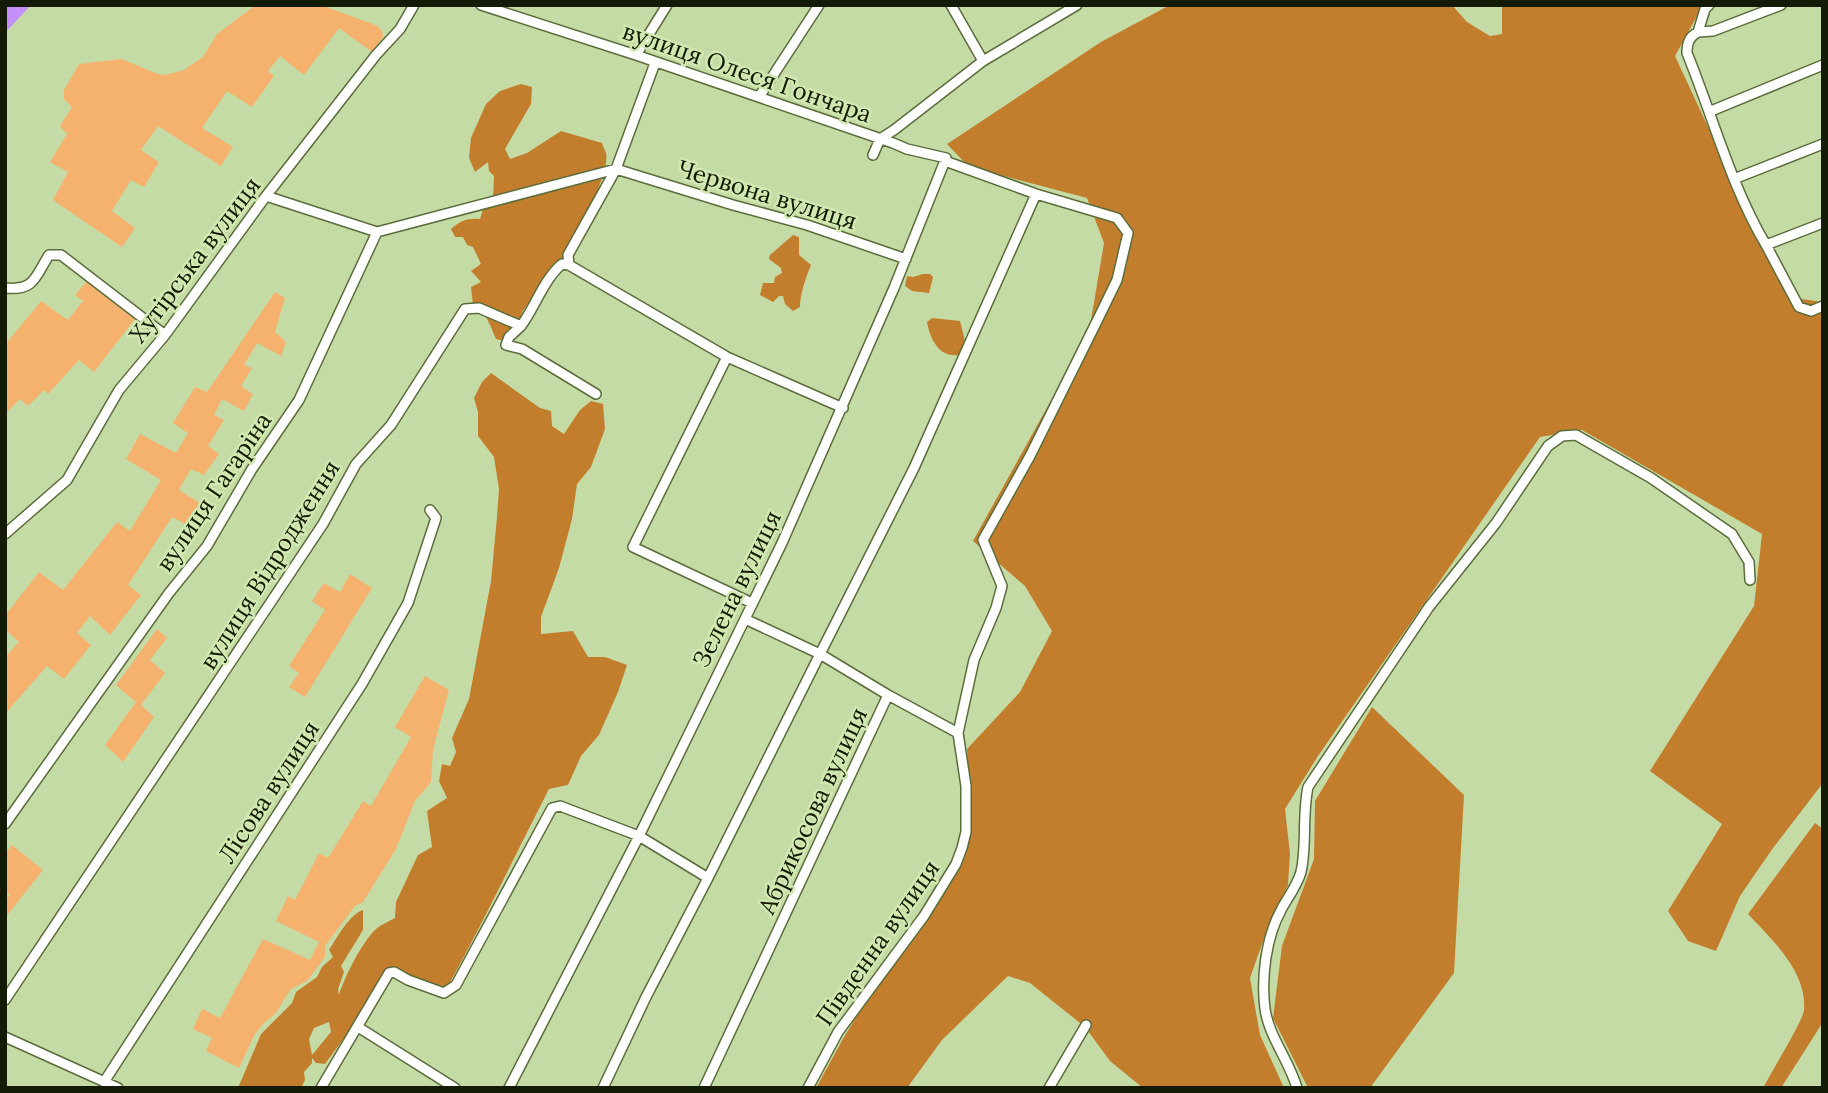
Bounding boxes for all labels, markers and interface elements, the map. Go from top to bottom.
street label: вулиця Олеся Гончара [619,15,876,130]
street label: Червона вулиця [674,153,861,237]
street label: Хутірська вулиця [122,171,267,349]
street label: вулиця Гагаріна [149,406,278,577]
street label: вулиця Відродження [192,454,347,675]
street label: Зелена вулиця [685,505,788,672]
street label: Абрикосова вулиця [751,703,874,920]
street label: Лісова вулиця [211,715,326,869]
street label: Південна вулиця [809,854,946,1032]

